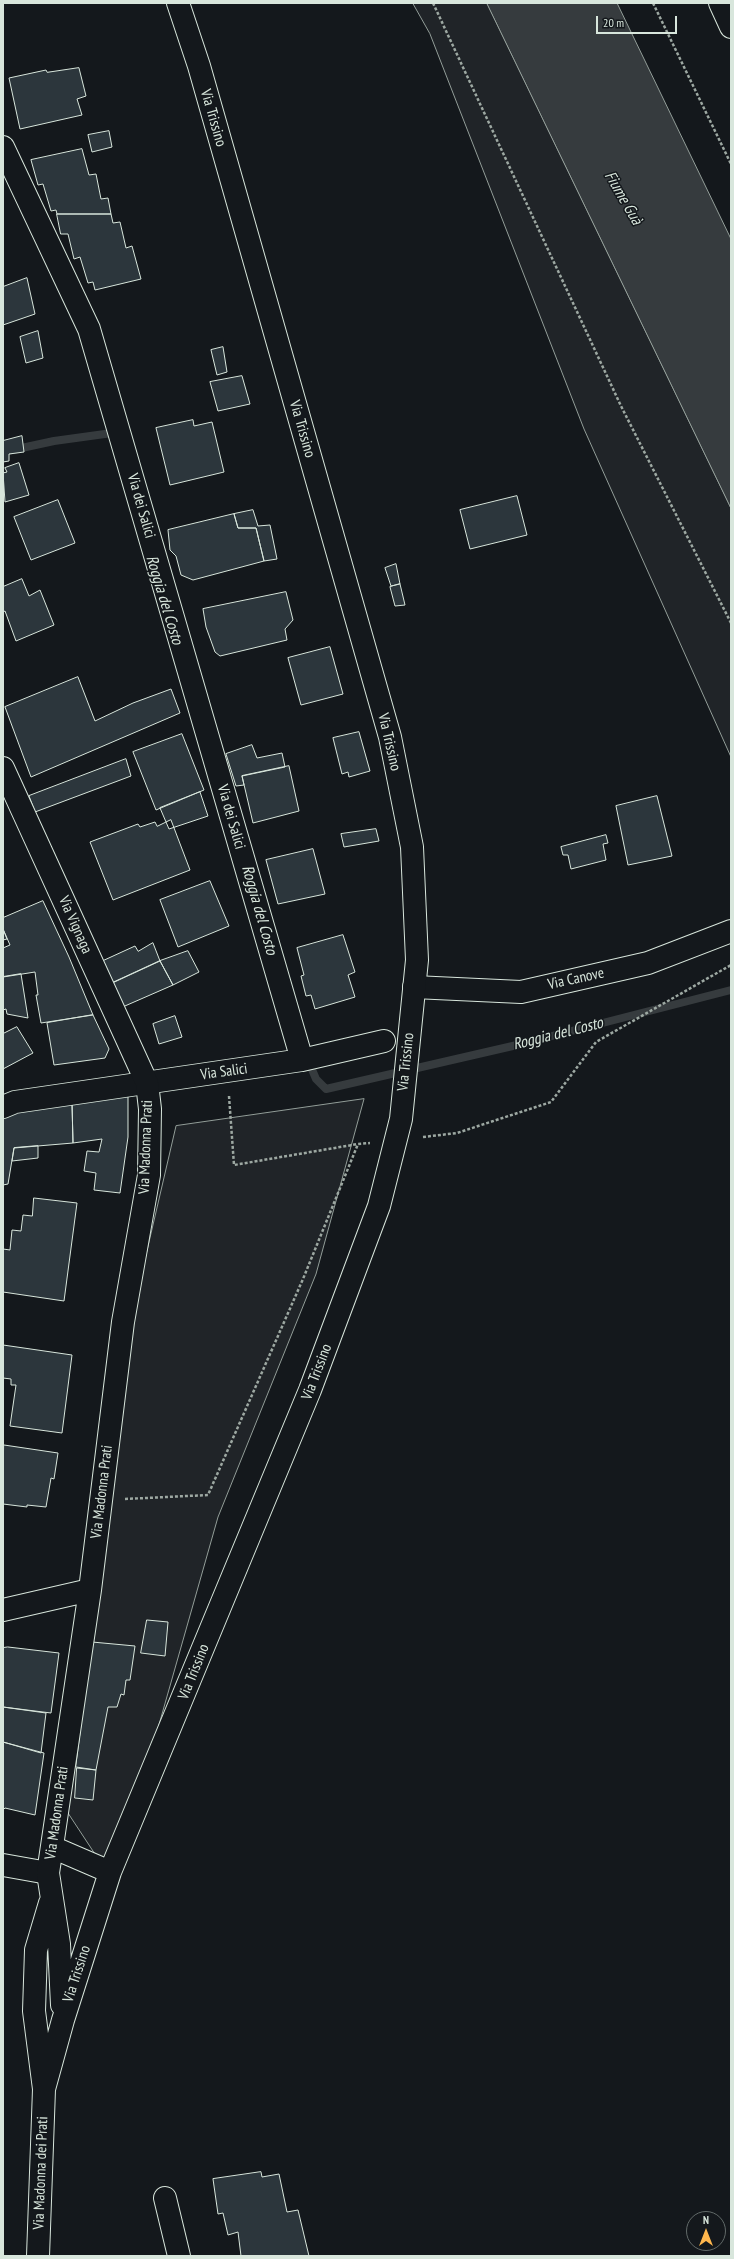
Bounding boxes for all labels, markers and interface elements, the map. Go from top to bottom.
scale bar [598,8,679,34]
text: 20 m [603,15,624,30]
street label: Via Trissino [196,87,230,149]
water label: Fiume Guà [600,168,646,228]
street label: Via Trissino [285,398,319,460]
street label: Via dei Salici [123,472,159,540]
water label: Roggia del Costo [141,553,187,647]
street label: Via Trissino [374,711,404,773]
street label: Via dei Salici [213,783,249,851]
water label: Roggia del Costo [237,863,281,957]
street label: Via Vignaga [54,893,96,957]
street label: Via Canove [546,964,606,994]
water label: Roggia del Costo [511,1014,605,1054]
street label: Via Trissino [394,1032,418,1092]
street label: Via Salici [199,1060,249,1084]
street label: Via Madonna Prati [135,1100,157,1194]
street label: Via Trissino [298,1341,336,1403]
street label: Via Madonna Prati [87,1444,117,1540]
street label: Via Trissino [175,1641,213,1703]
street label: Via Madonna Prati [42,1765,72,1861]
street label: Via Trissino [59,1943,95,2005]
street label: Via Madonna dei Prati [30,2116,52,2230]
north arrow [686,2211,726,2251]
text: N [703,2213,709,2227]

